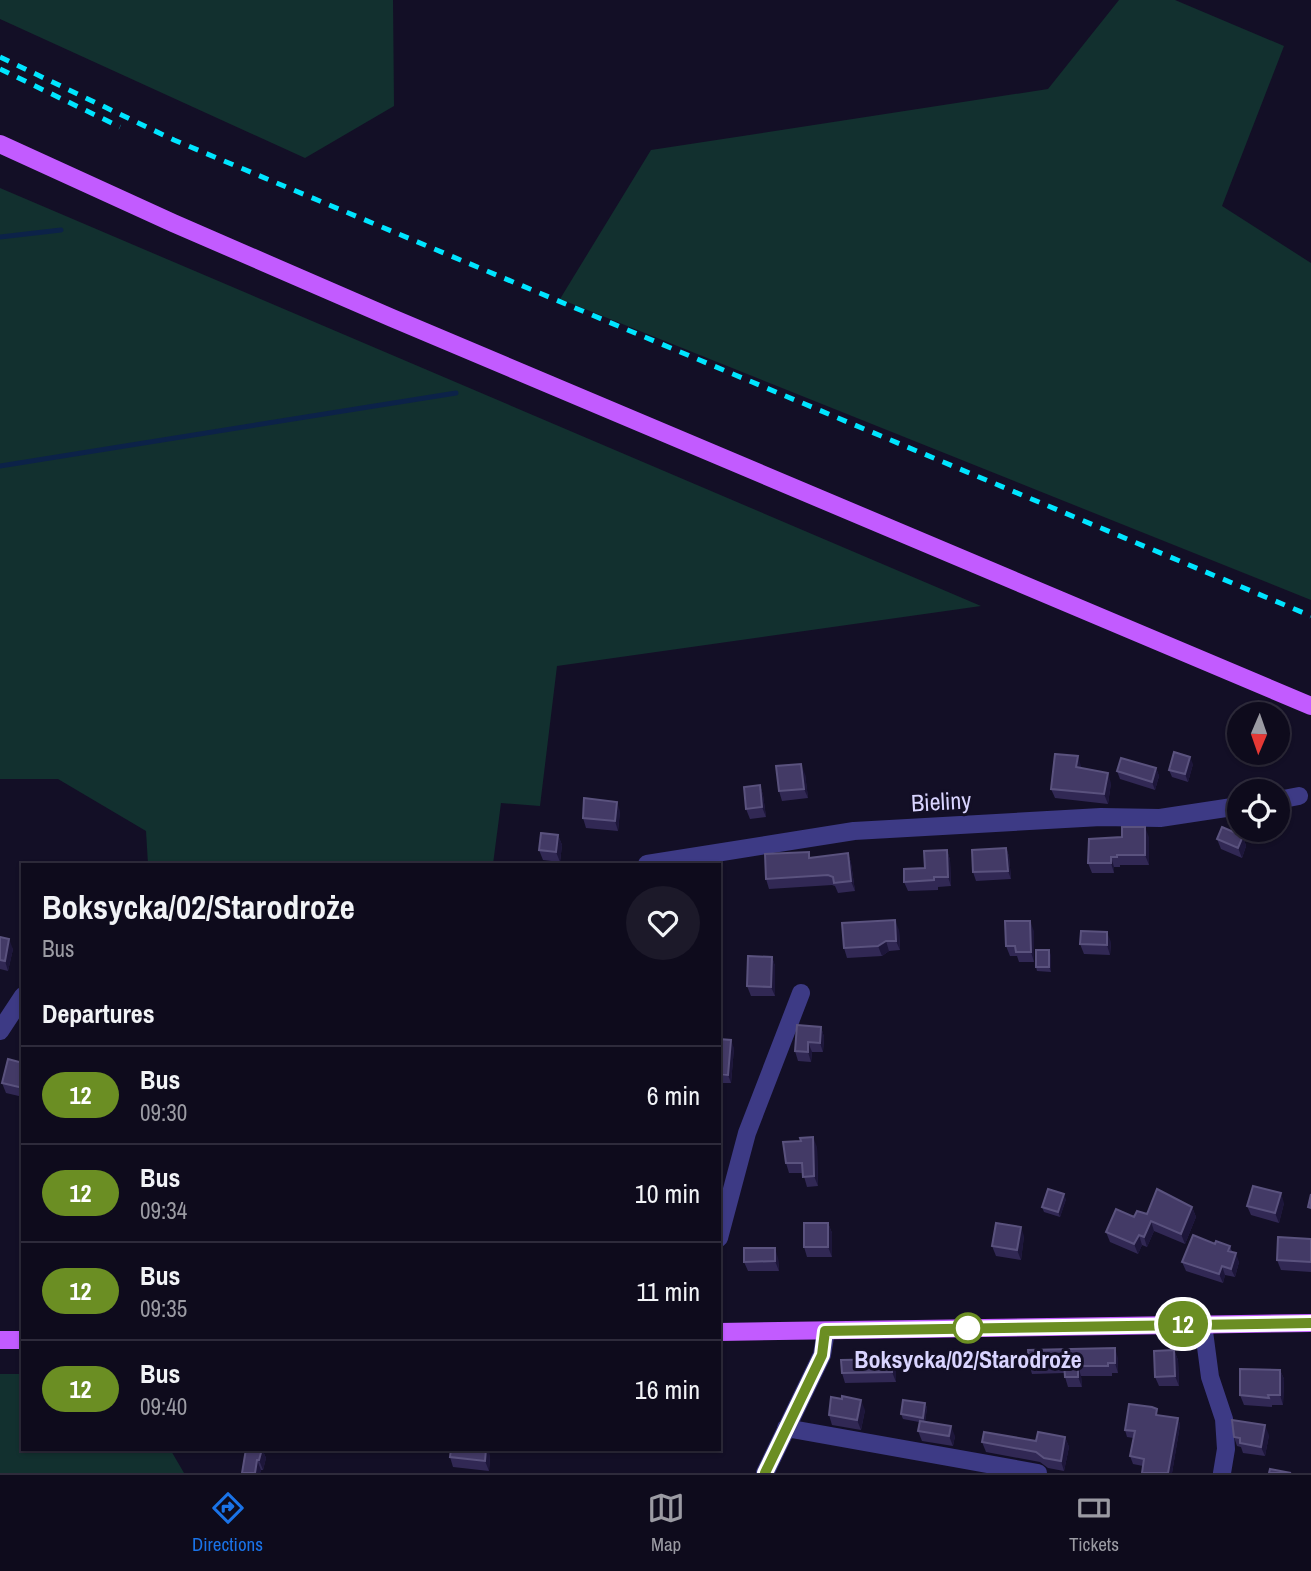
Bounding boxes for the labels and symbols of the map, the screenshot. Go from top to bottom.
north arrow [1227,702,1290,765]
street label: Bieliny [910,783,972,819]
line badge: 12 [1152,1301,1214,1347]
marker: Boksycka/02/Starodroże [953,1313,983,1343]
place label: Boksycka/02/Starodroże [854,1343,1082,1375]

